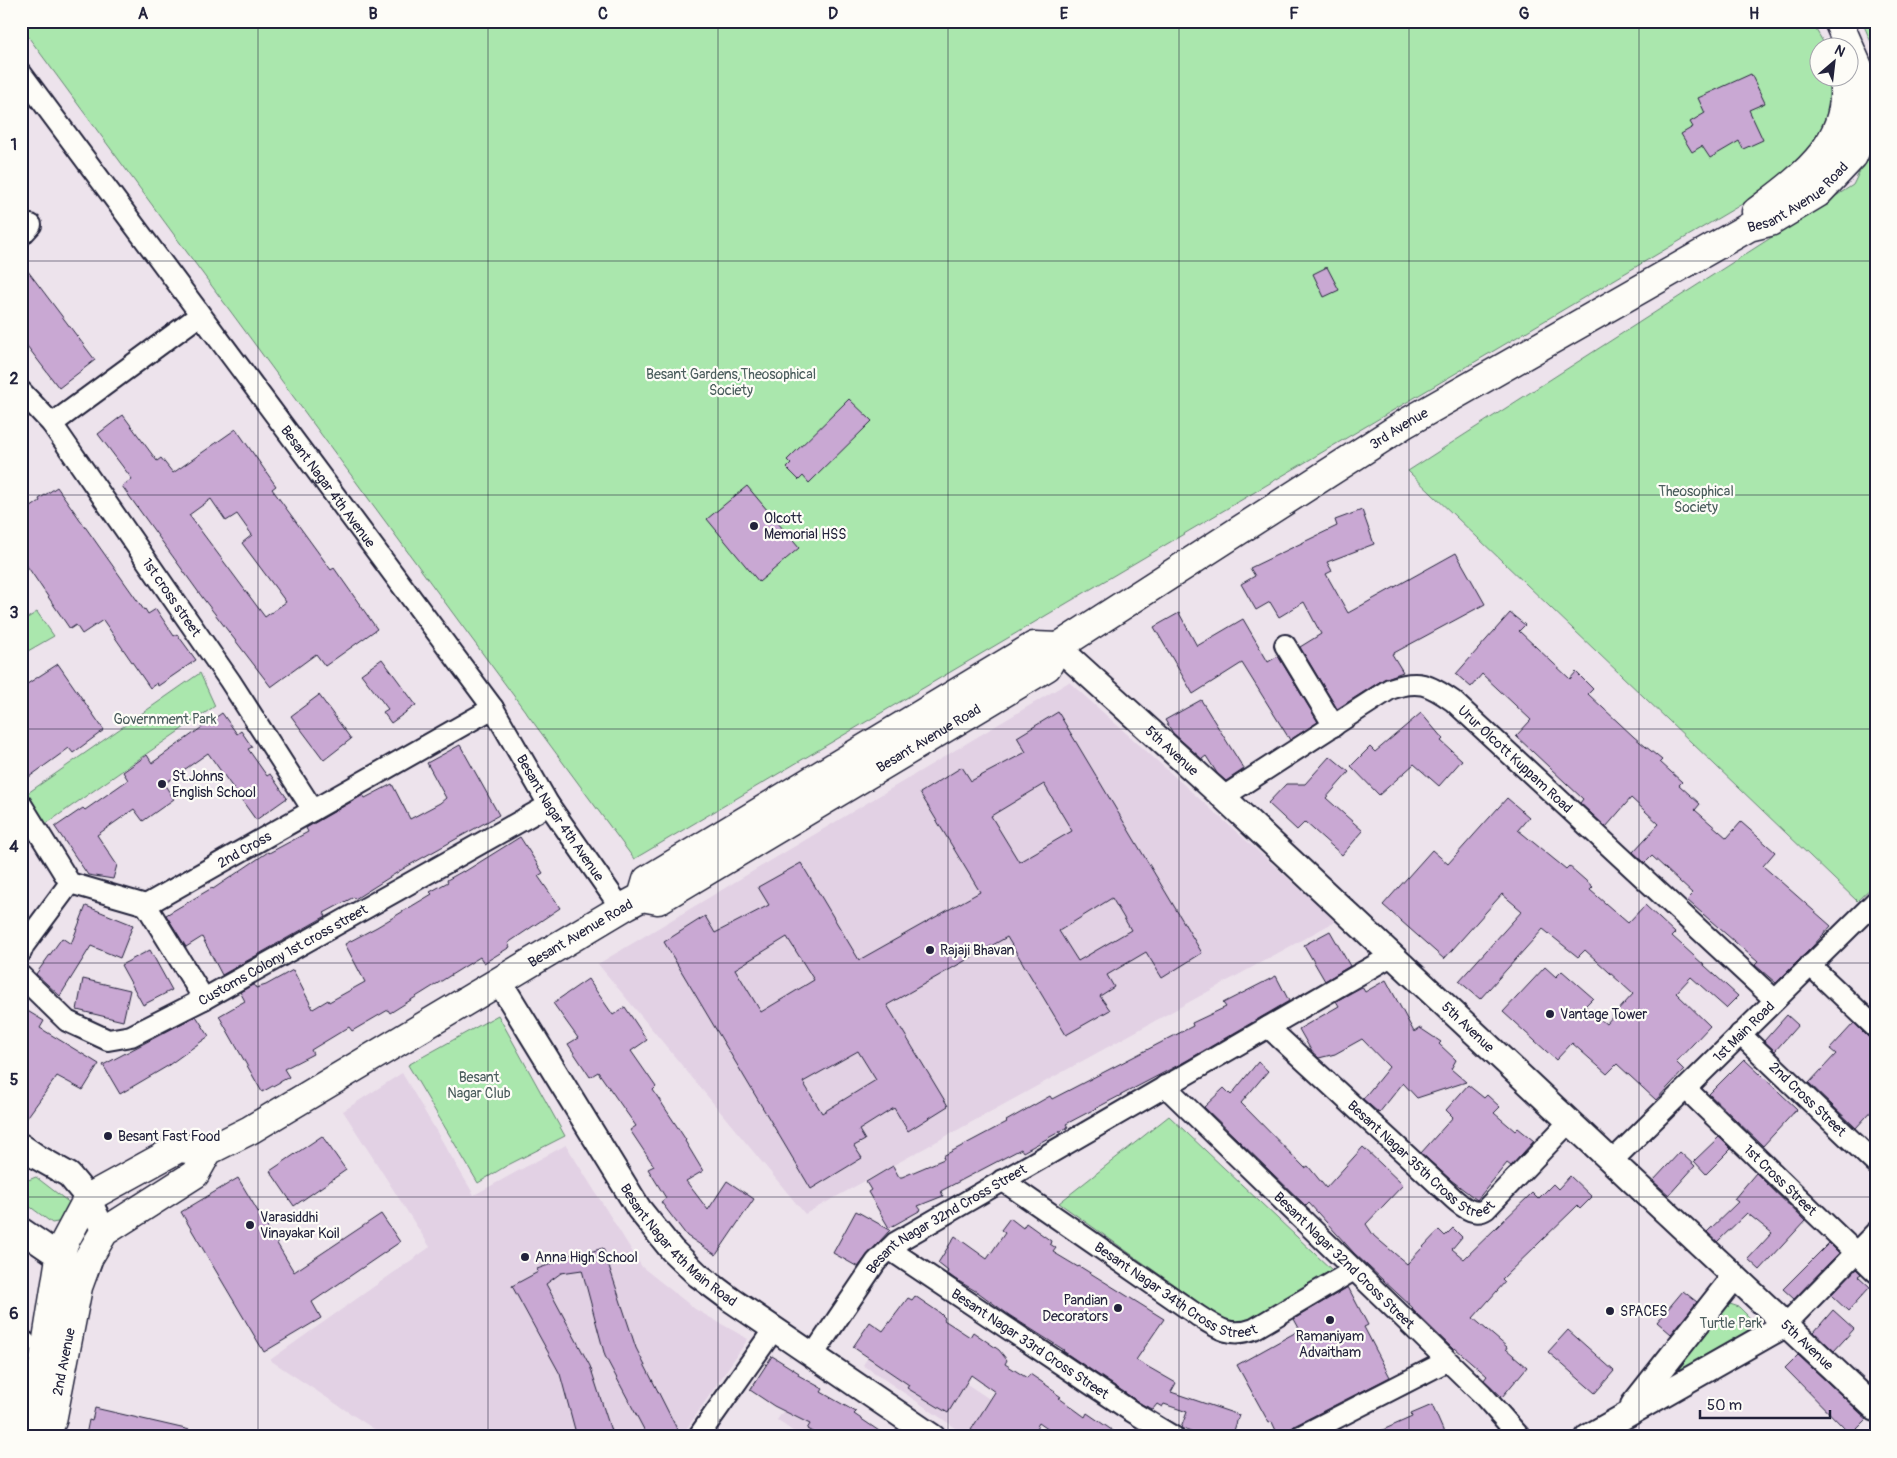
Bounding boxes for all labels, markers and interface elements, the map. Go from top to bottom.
text: A [138,4,149,24]
text: B [368,4,378,24]
text: C [598,4,608,24]
text: D [828,4,838,24]
text: E [1060,4,1069,24]
text: F [1289,4,1299,24]
text: G [1519,4,1530,24]
text: H [1749,4,1759,24]
north arrow [1810,38,1860,88]
text: N [1832,41,1848,61]
text: 1 [11,135,17,155]
street label: Besant Avenue Road [1746,158,1852,236]
park label: Besant Gardens,Theosophical Society [646,366,816,399]
text: 2 [10,369,19,389]
street label: 3rd Avenue [1367,404,1431,453]
street label: Besant Nagar 4th Avenue [277,422,379,551]
park label: Theosophical Society [1658,483,1734,516]
place label: Olcott Memorial HSS [764,510,846,543]
marker: Olcott Memorial HSS [748,520,760,532]
street label: 1st cross street [139,555,205,640]
text: 3 [10,603,19,623]
street label: Besant Avenue Road [873,701,984,776]
street label: Urur Olcott Kuppam Road [1454,702,1576,817]
park label: Government Park [114,711,217,728]
street label: 5th Avenue [1141,722,1202,779]
street label: Besant Nagar 4th Avenue [513,752,608,885]
place label: St.Johns English School [172,768,256,801]
marker: St.Johns English School [156,778,168,790]
street label: 2nd Cross [215,827,275,872]
text: 4 [9,837,19,857]
street label: Besant Avenue Road [525,896,636,971]
street label: Customs Colony 1st cross street [196,901,371,1009]
place label: Rajaji Bhavan [940,942,1014,959]
marker: Rajaji Bhavan [924,944,936,956]
street label: 5th Avenue [1438,998,1498,1056]
street label: 1st Main Road [1710,998,1778,1066]
place label: Vantage Tower [1560,1006,1647,1023]
marker: Vantage Tower [1544,1008,1556,1020]
street label: 2nd Cross Street [1766,1059,1850,1140]
park label: Besant Nagar Club [447,1069,511,1102]
text: 5 [10,1070,19,1090]
street label: Besant Nagar 35th Cross Street [1344,1097,1499,1221]
place label: Besant Fast Food [118,1128,220,1145]
marker: Besant Fast Food [102,1130,114,1142]
street label: 1st Cross Street [1740,1141,1820,1220]
street label: Besant Nagar 32nd Cross Street [863,1161,1030,1277]
street label: Besant Nagar 4th Main Road [616,1181,740,1310]
street label: Besant Nagar 32nd Cross Street [1270,1189,1418,1333]
place label: Varasiddhi Vinayakar Koil [260,1209,340,1242]
marker: Varasiddhi Vinayakar Koil [244,1219,256,1231]
street label: Besant Nagar 34th Cross Street [1091,1239,1260,1342]
place label: Anna High School [535,1249,638,1266]
marker: Anna High School [519,1251,531,1263]
street label: Besant Nagar 33rd Cross Street [948,1285,1112,1403]
place label: Pandian Decorators [1042,1292,1109,1325]
marker: Pandian Decorators [1112,1302,1124,1314]
place label: SPACES [1620,1303,1668,1320]
text: 6 [9,1304,19,1324]
marker: SPACES [1604,1305,1616,1317]
marker: Ramaniyam Advaitham [1324,1314,1336,1326]
park label: Turtle Park [1700,1315,1763,1332]
street label: 5th Avenue [1777,1316,1837,1374]
street label: 2nd Avenue [49,1326,79,1397]
place label: Ramaniyam Advaitham [1296,1328,1364,1361]
scale bar [1700,1388,1830,1420]
text: 50 m [1707,1396,1742,1415]

